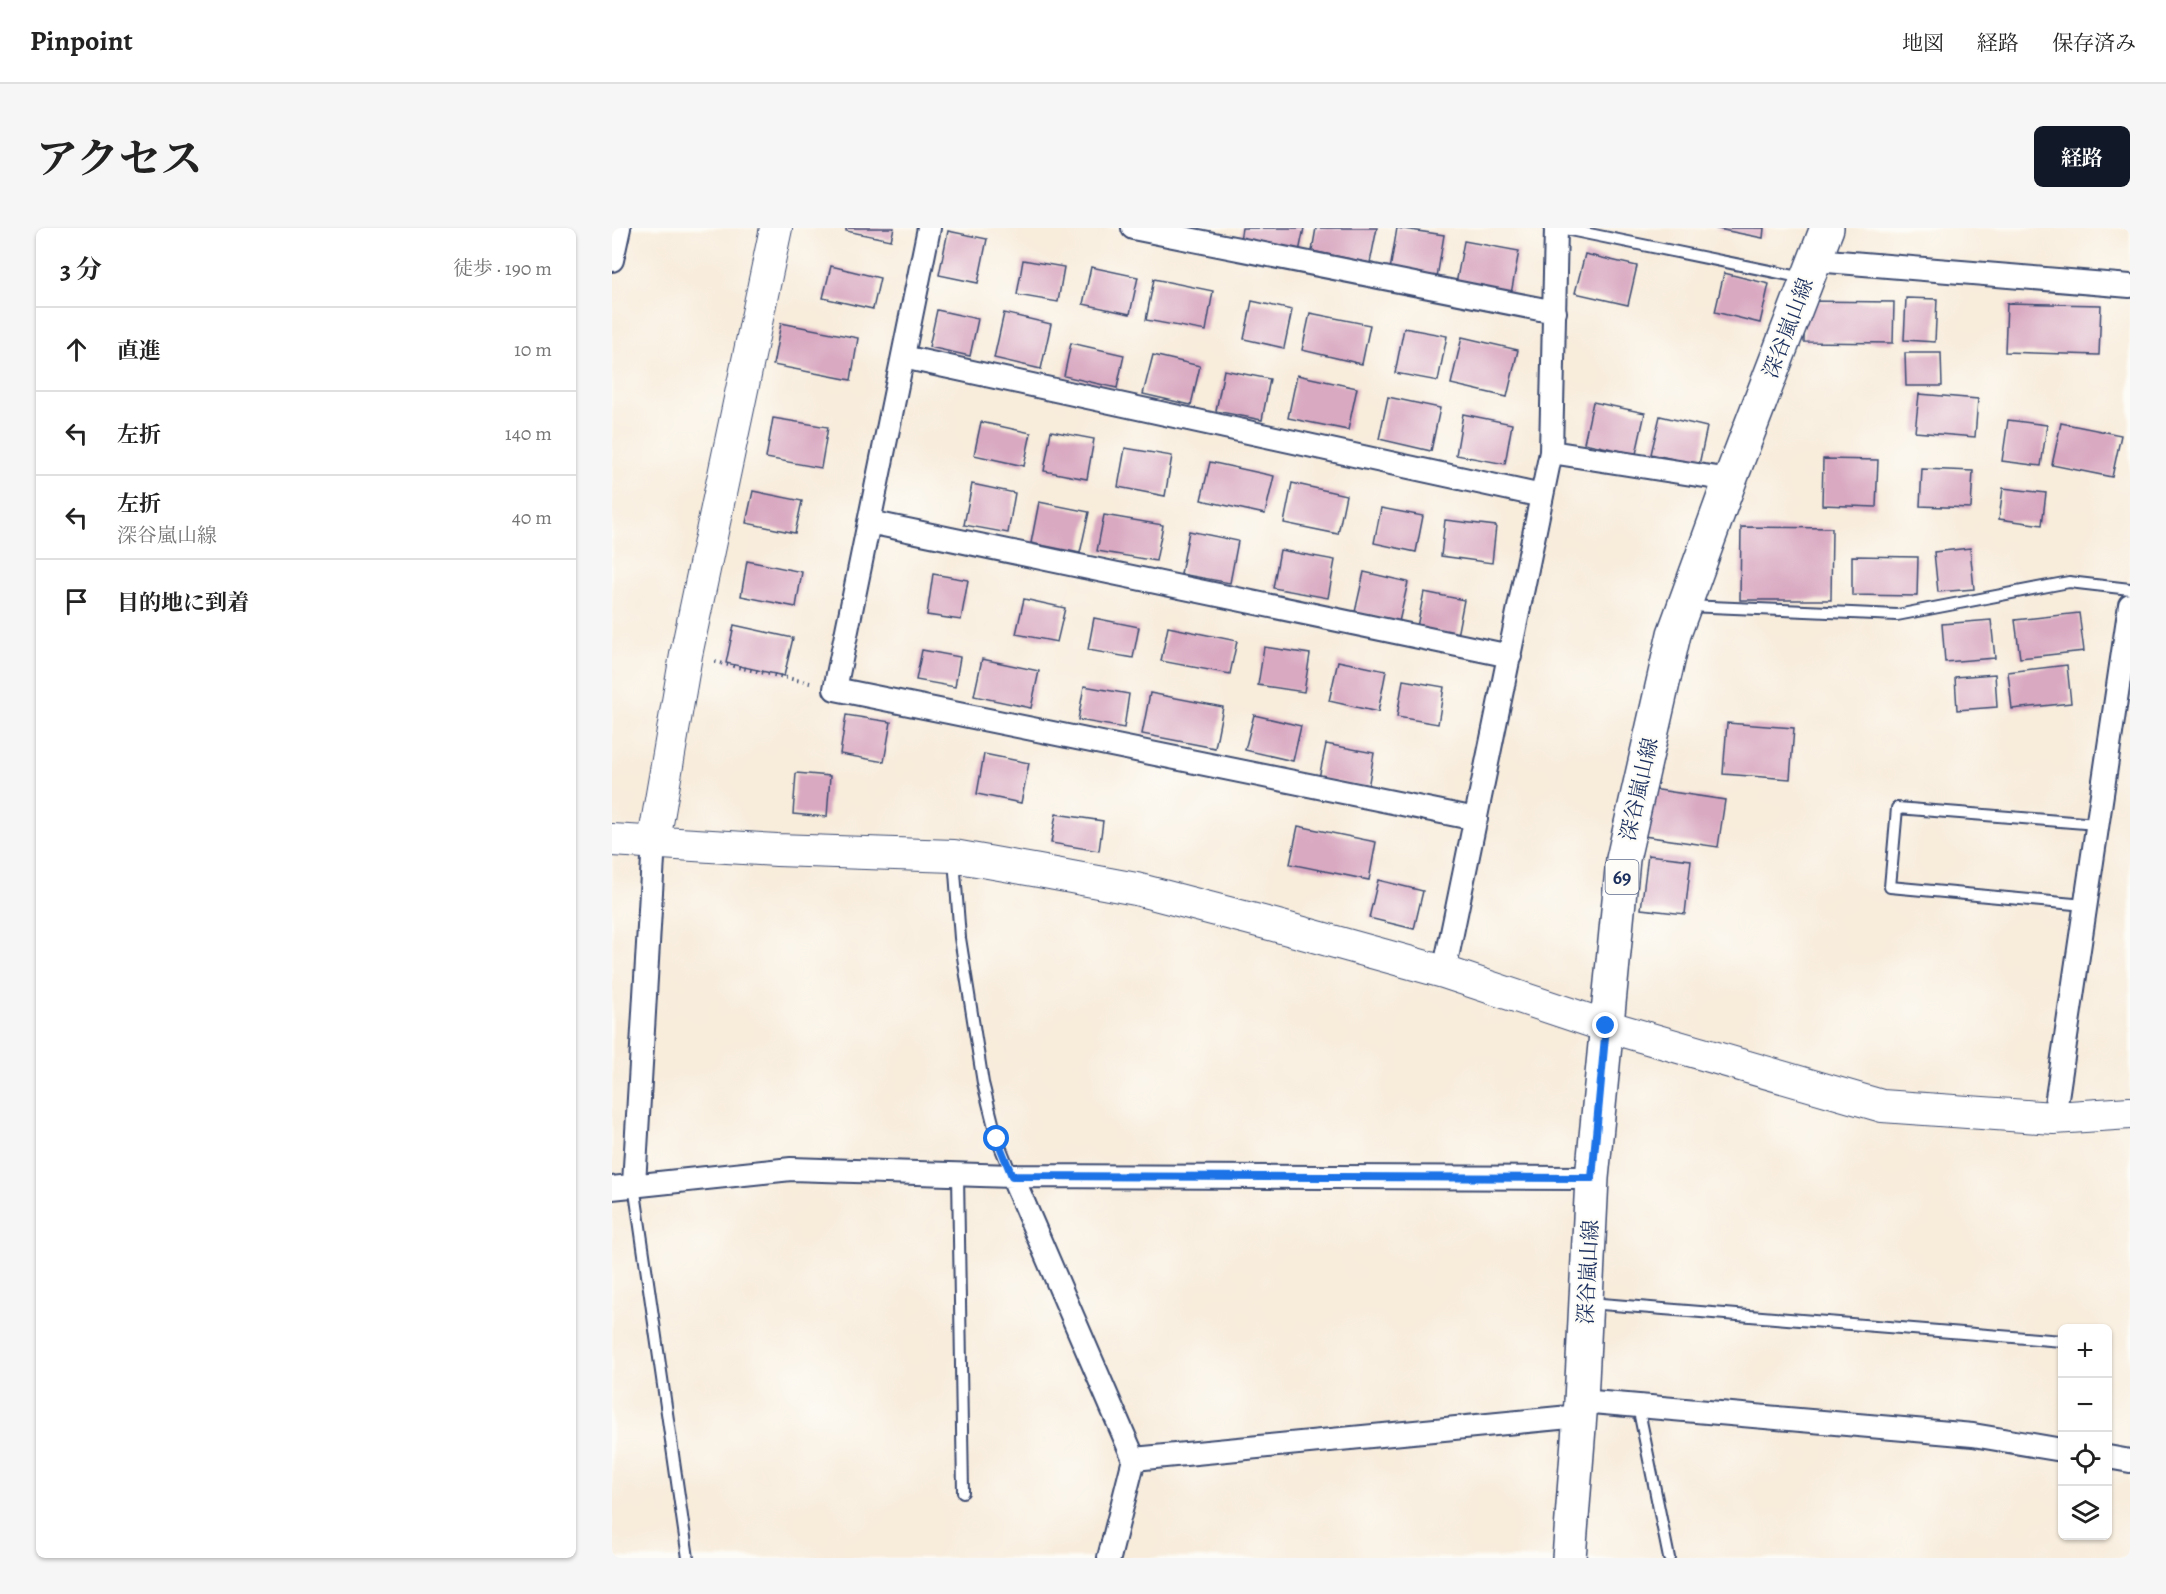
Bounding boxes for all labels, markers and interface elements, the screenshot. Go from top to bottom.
text: Pinpoint [30,22,133,60]
text: 地図 [1902,29,1944,57]
text: 経路 [1977,29,2019,57]
text: 保存済み [2052,29,2136,57]
button: 経路 [2034,126,2130,187]
text: アクセス [36,130,203,187]
text: 3 分 [60,252,102,287]
text: 徒歩 · 190 m [453,255,552,282]
street label: 深谷嵐山線 [1756,274,1820,382]
icon: ahead [60,333,93,366]
text: 直進 [117,336,161,366]
text: 10 m [514,336,552,363]
icon: left [60,417,93,450]
text: 左折 [117,420,161,450]
text: 140 m [505,420,552,447]
text: 左折 [117,489,161,519]
icon: left [60,501,93,534]
text: 40 m [512,504,552,531]
text: 深谷嵐山線 [117,522,217,549]
icon: arrive [60,585,93,618]
text: 目的地に到着 [117,588,249,618]
street label: 深谷嵐山線 [1614,735,1664,843]
road number: 69 [1606,860,1638,894]
route end [1592,1012,1618,1038]
route start [983,1125,1009,1151]
street label: 深谷嵐山線 [1571,1219,1605,1325]
map controls [2058,1324,2112,1540]
button: + [2058,1324,2112,1378]
button: − [2058,1378,2112,1432]
button: locate [2058,1432,2112,1486]
button: layers [2058,1486,2112,1540]

